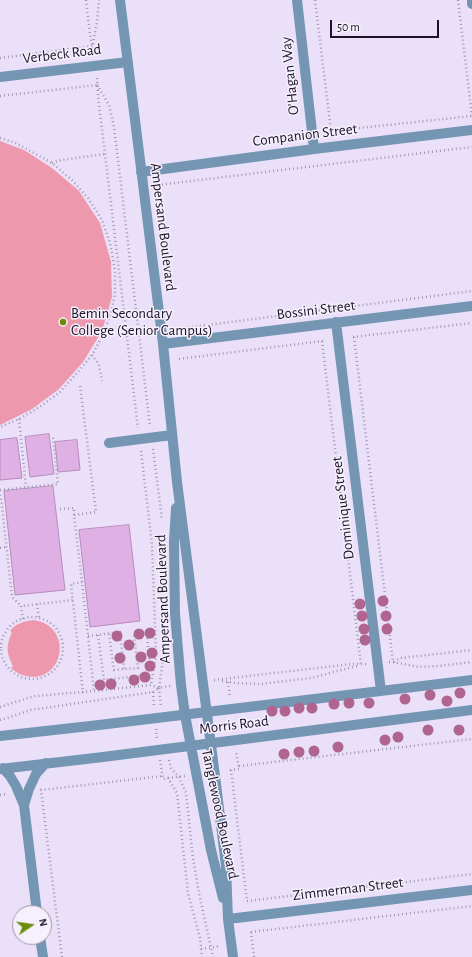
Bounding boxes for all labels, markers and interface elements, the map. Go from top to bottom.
scale bar [332,12,441,38]
text: 50 m [337,21,360,33]
street label: O'Hagan Way [277,36,303,116]
street label: Verbeck Road [22,40,102,68]
street label: Companion Street [252,120,358,150]
street label: Ampersand Boulevard [146,162,180,292]
street label: Bossini Street [276,296,356,324]
place label: Bemin Secondary College (Senior Campus) [71,304,213,339]
marker: Bemin Secondary College (Senior Campus) [58,317,68,327]
street label: Dominique Street [328,455,358,561]
street label: Ampersand Boulevard [152,534,174,664]
street label: Morris Road [198,712,270,738]
street label: Tanglewood Boulevard [197,747,243,881]
street label: Zimmerman Street [292,873,404,905]
north arrow [12,905,52,945]
text: N [37,917,49,927]

